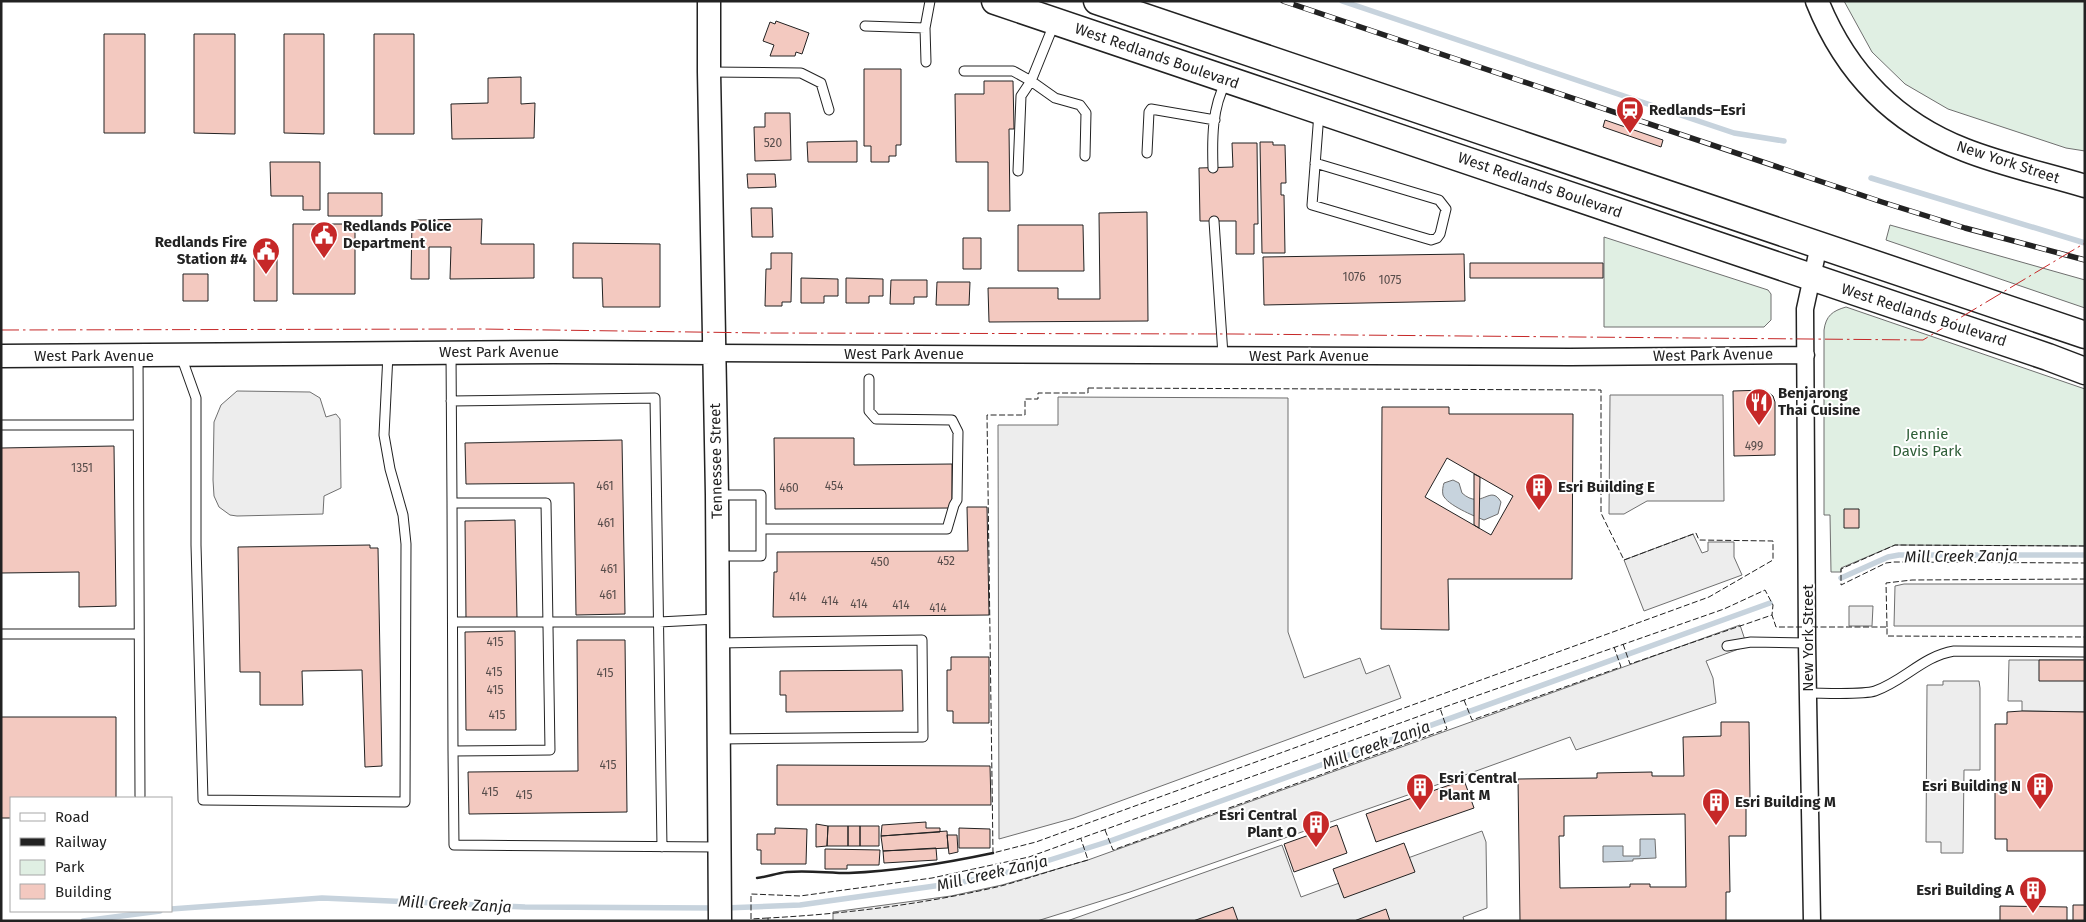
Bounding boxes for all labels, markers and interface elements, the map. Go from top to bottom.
street label: West Redlands Boulevard [1072,19,1242,93]
station icon: Redlands–Esri [1615,95,1645,134]
place label: Redlands–Esri [1649,101,1746,119]
house number: 520 [764,136,783,150]
street label: New York Street [1954,137,2062,187]
street label: West Redlands Boulevard [1455,148,1625,222]
place label: Redlands Police Department [343,217,452,252]
public building icon: Redlands Police Department [309,220,339,259]
place label: Redlands Fire Station #4 [155,233,248,268]
public building icon: Redlands Fire Station #4 [251,236,281,275]
house number: 1076 [1342,270,1366,284]
house number: 1075 [1379,273,1401,287]
street label: West Redlands Boulevard [1839,280,2009,350]
street label: West Park Avenue [439,343,559,361]
street label: West Park Avenue [844,345,964,363]
street label: West Park Avenue [1653,345,1773,365]
street label: West Park Avenue [34,347,154,365]
street label: West Park Avenue [1249,347,1369,365]
place label: Benjarong Thai Cuisine [1778,384,1860,419]
restaurant icon: Benjarong Thai Cuisine [1744,387,1774,426]
street label: Tennessee Street [706,402,726,519]
park label: Jennie Davis Park [1892,425,1962,460]
house number: 499 [1745,439,1763,453]
house number: 1351 [71,461,93,475]
building icon: Esri Building E [1524,472,1554,511]
place label: Esri Building E [1558,478,1655,496]
house number: 461 [596,479,614,493]
house number: 454 [825,479,844,493]
house number: 460 [779,481,799,495]
house number: 461 [597,516,615,530]
water label: Mill Creek Zanja [1904,546,2018,566]
house number: 452 [937,554,955,568]
house number: 450 [871,555,890,569]
house number: 461 [600,562,618,576]
street label: New York Street [1799,584,1817,692]
house number: 461 [599,588,617,602]
house number: 414 [789,590,807,604]
house number: 414 [821,594,839,608]
house number: 414 [850,597,868,611]
house number: 414 [892,598,910,612]
house number: 414 [929,601,947,615]
house number: 415 [487,635,503,649]
house number: 415 [486,665,502,679]
house number: 415 [597,666,613,680]
house number: 415 [487,683,503,697]
house number: 415 [489,708,505,722]
water label: Mill Creek Zanja [1319,717,1433,773]
house number: 415 [600,758,616,772]
place label: Esri Central Plant M [1439,769,1517,804]
building icon: Esri Building N [2025,771,2055,810]
building icon: Esri Central Plant M [1405,772,1435,811]
place label: Esri Building N [1922,777,2021,795]
house number: 415 [482,785,498,799]
building icon: Esri Building M [1701,787,1731,826]
house number: 415 [516,788,532,802]
place label: Esri Building M [1735,793,1836,811]
legend [10,797,172,912]
place label: Esri Central Plant O [1219,806,1298,841]
text: Road [55,808,90,826]
building icon: Esri Central Plant O [1301,809,1331,848]
text: Railway [55,833,107,851]
water label: Mill Creek Zanja [935,851,1049,895]
text: Park [55,858,85,876]
building icon: Esri Building A [2018,875,2048,914]
place label: Esri Building A [1916,881,2015,899]
text: Building [55,883,111,901]
water label: Mill Creek Zanja [398,892,512,916]

